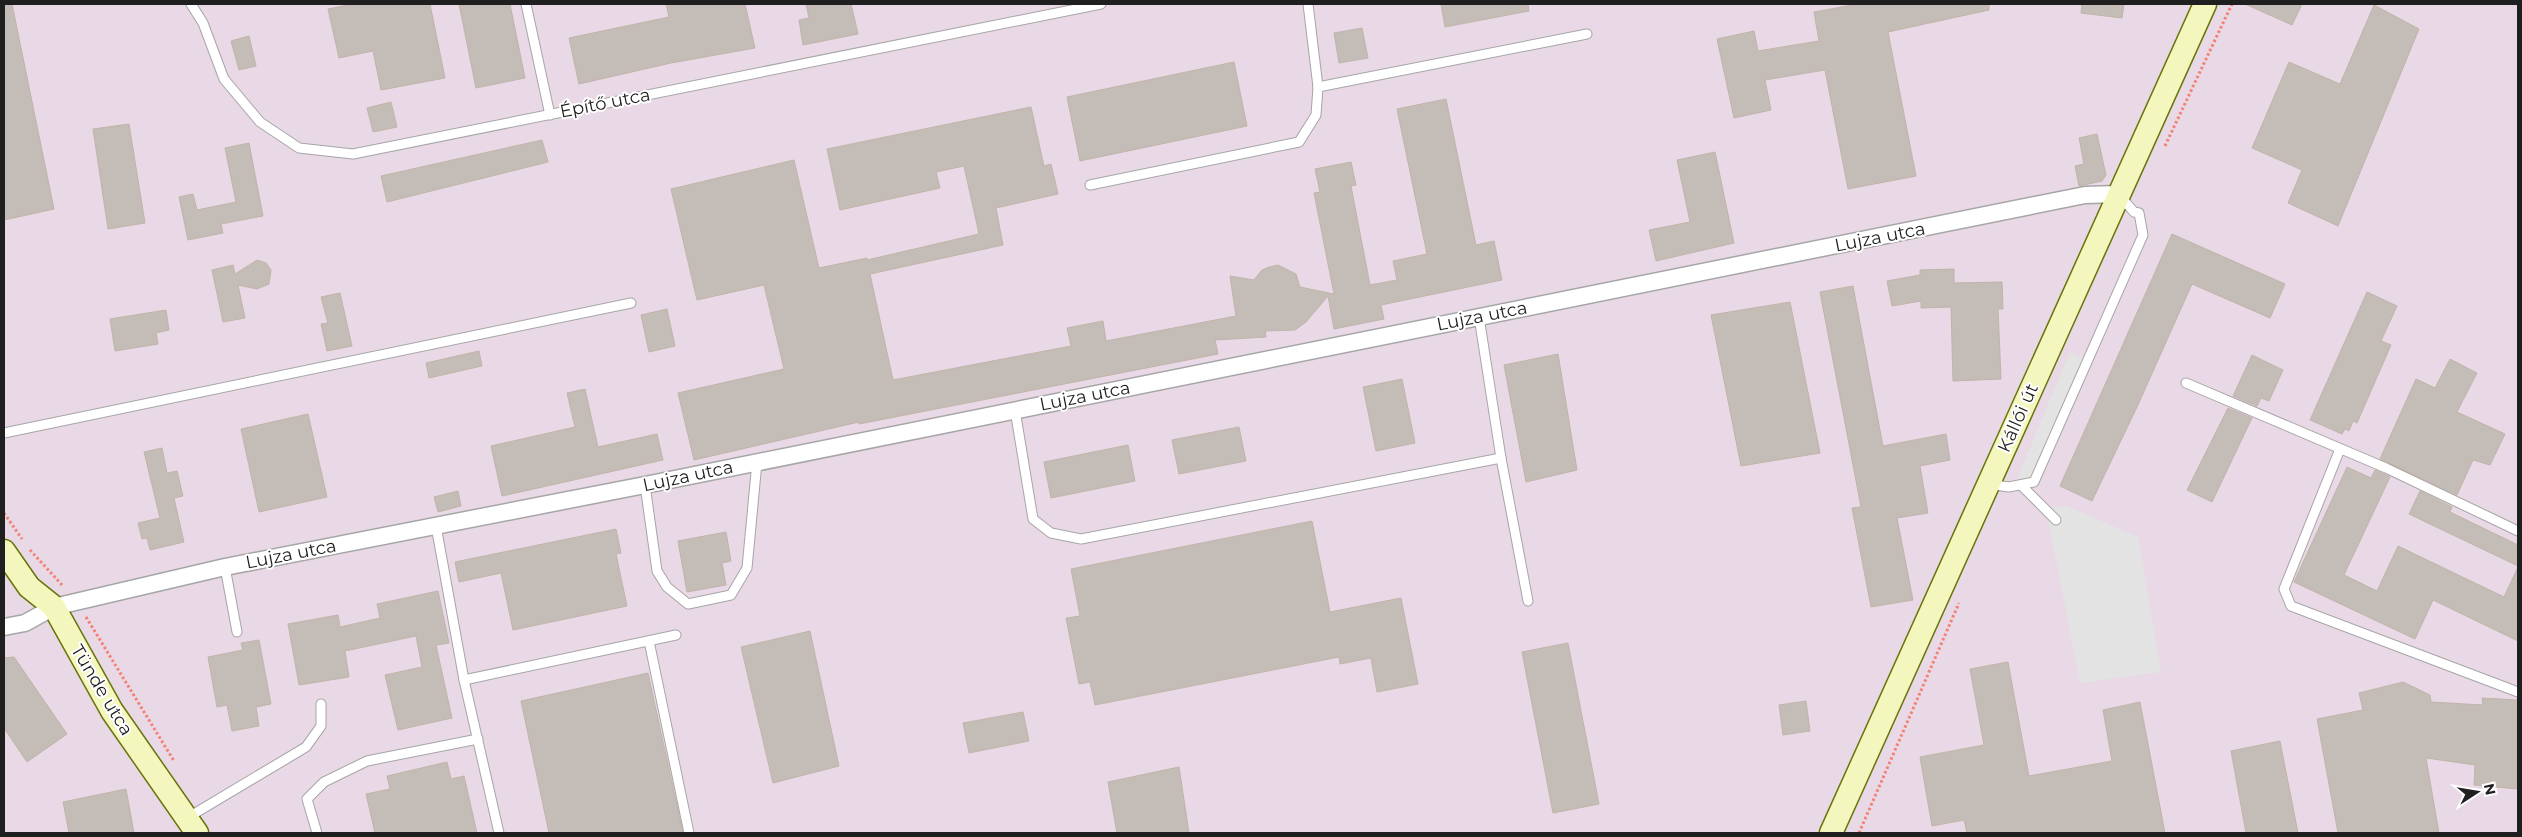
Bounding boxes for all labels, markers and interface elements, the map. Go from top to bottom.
street label: Építő utca [558,83,652,123]
street label: Lujza utca [1833,217,1927,257]
street label: Lujza utca [1435,296,1529,336]
street label: Lujza utca [1038,376,1132,416]
street label: Kállói út [1993,380,2043,456]
street label: Lujza utca [641,456,735,496]
street label: Lujza utca [244,534,338,574]
street label: Tünde utca [66,641,138,739]
north arrow [2452,767,2502,817]
text: N [2480,782,2500,797]

